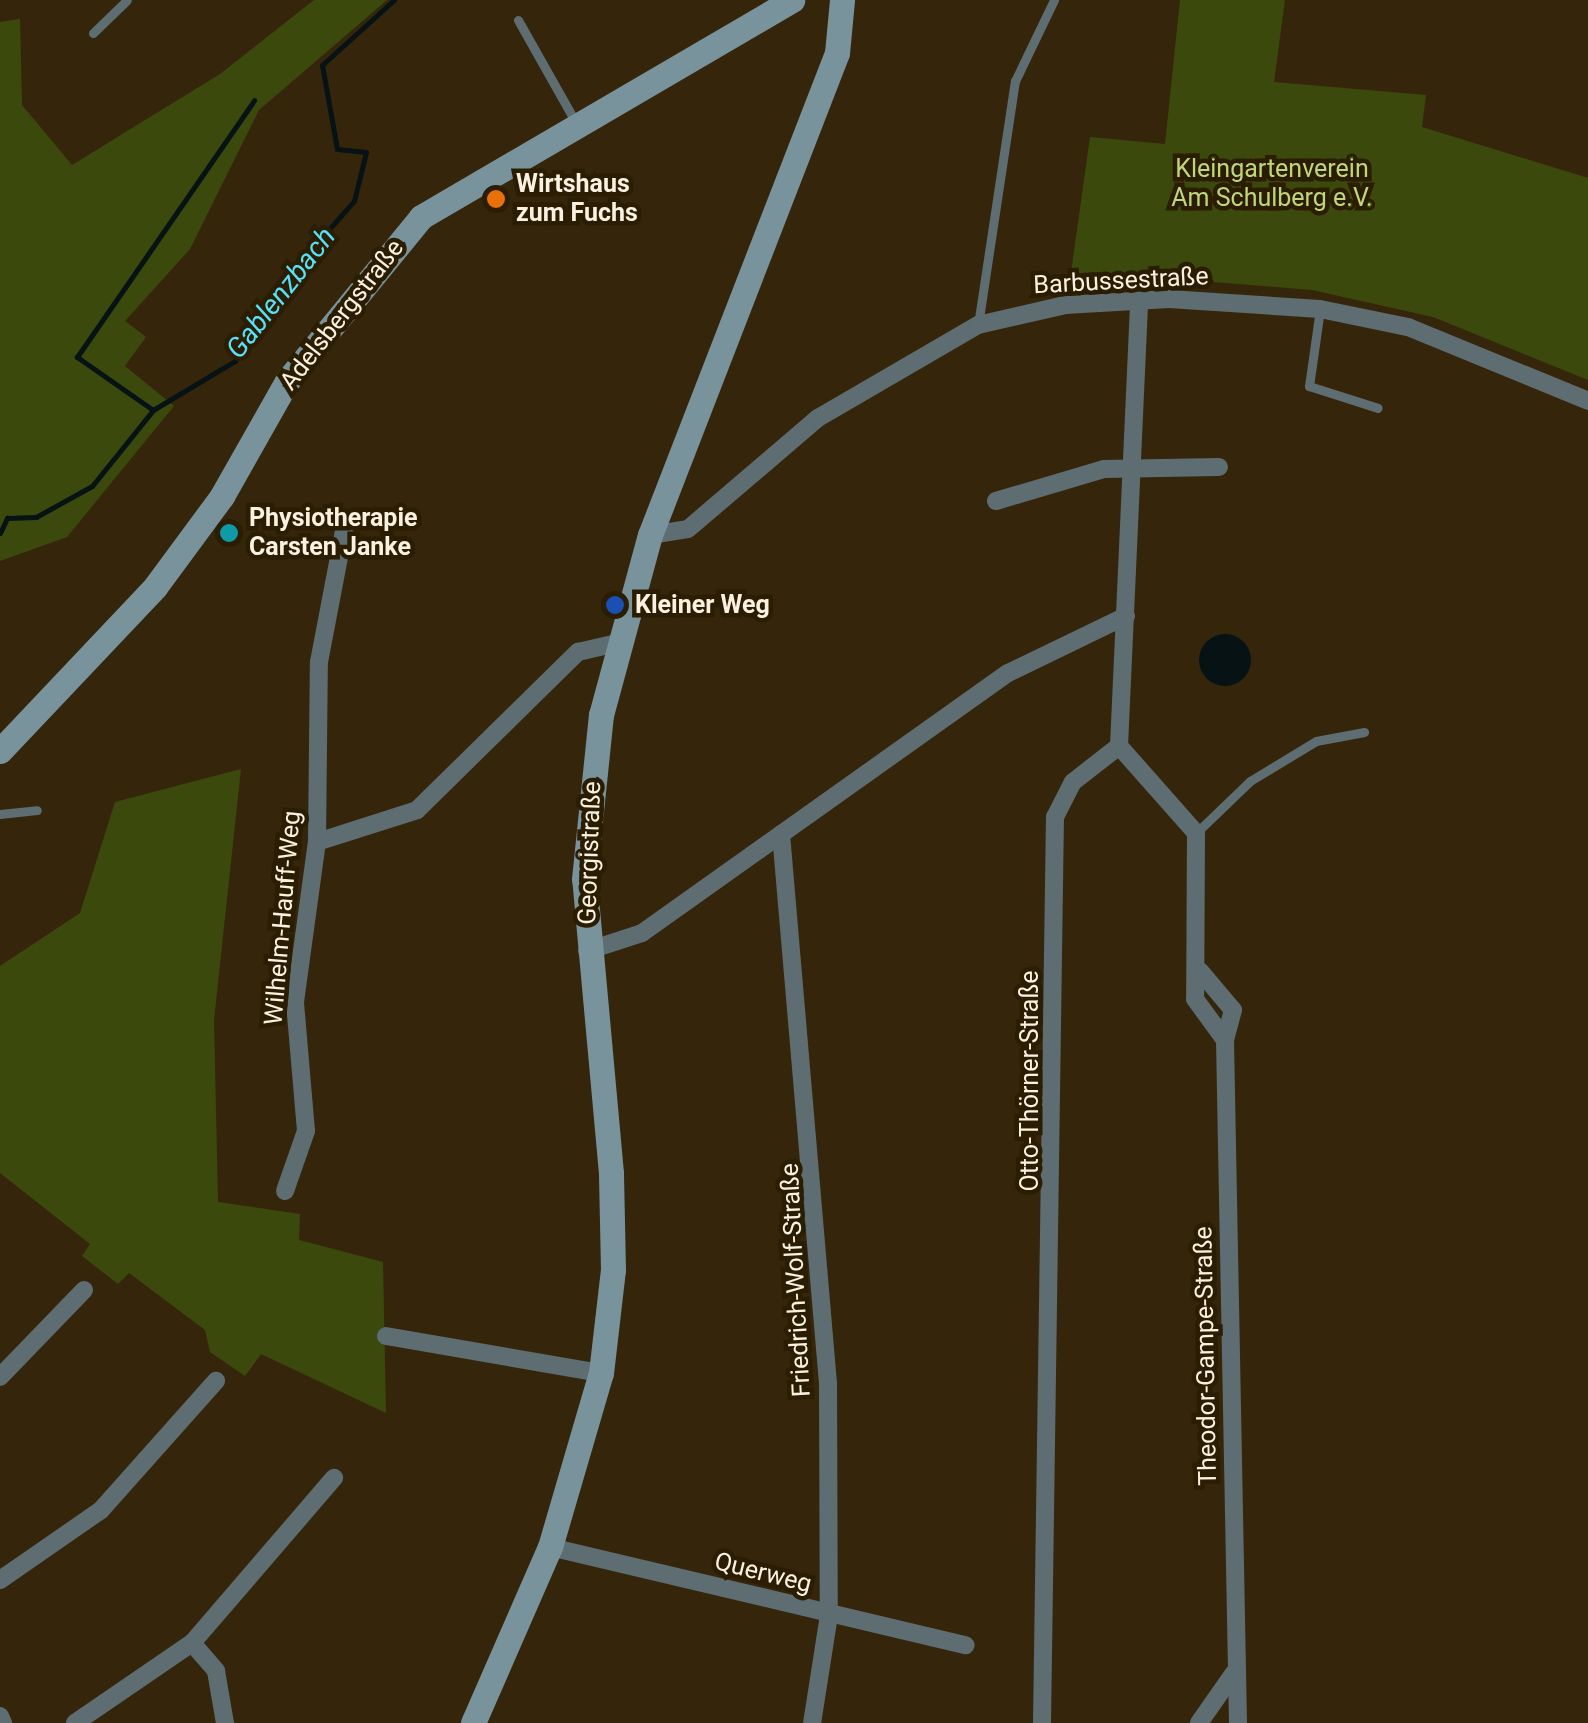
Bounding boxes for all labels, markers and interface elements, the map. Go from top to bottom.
park label: Kleingartenverein Am Schulberg e.V. [1171,155,1373,214]
place label: Wirtshaus zum Fuchs [516,170,638,229]
marker: Wirtshaus zum Fuchs [485,188,507,210]
water label: Gablenzbach [219,221,343,365]
street label: Adelsbergstraße [274,234,410,396]
street label: Barbussestraße [1033,261,1209,301]
place label: Physiotherapie Carsten Janke [249,504,418,563]
marker: Physiotherapie Carsten Janke [218,522,240,544]
place label: Kleiner Weg [635,590,770,620]
marker: Kleiner Weg [604,594,626,616]
street label: Georgistraße [573,781,607,925]
street label: Wilhelm-Hauff-Weg [259,810,307,1026]
street label: Otto-Thörner-Straße [1015,970,1045,1192]
street label: Friedrich-Wolf-Straße [775,1162,817,1398]
street label: Theodor-Gampe-Straße [1189,1226,1223,1486]
street label: Querweg [711,1546,815,1600]

